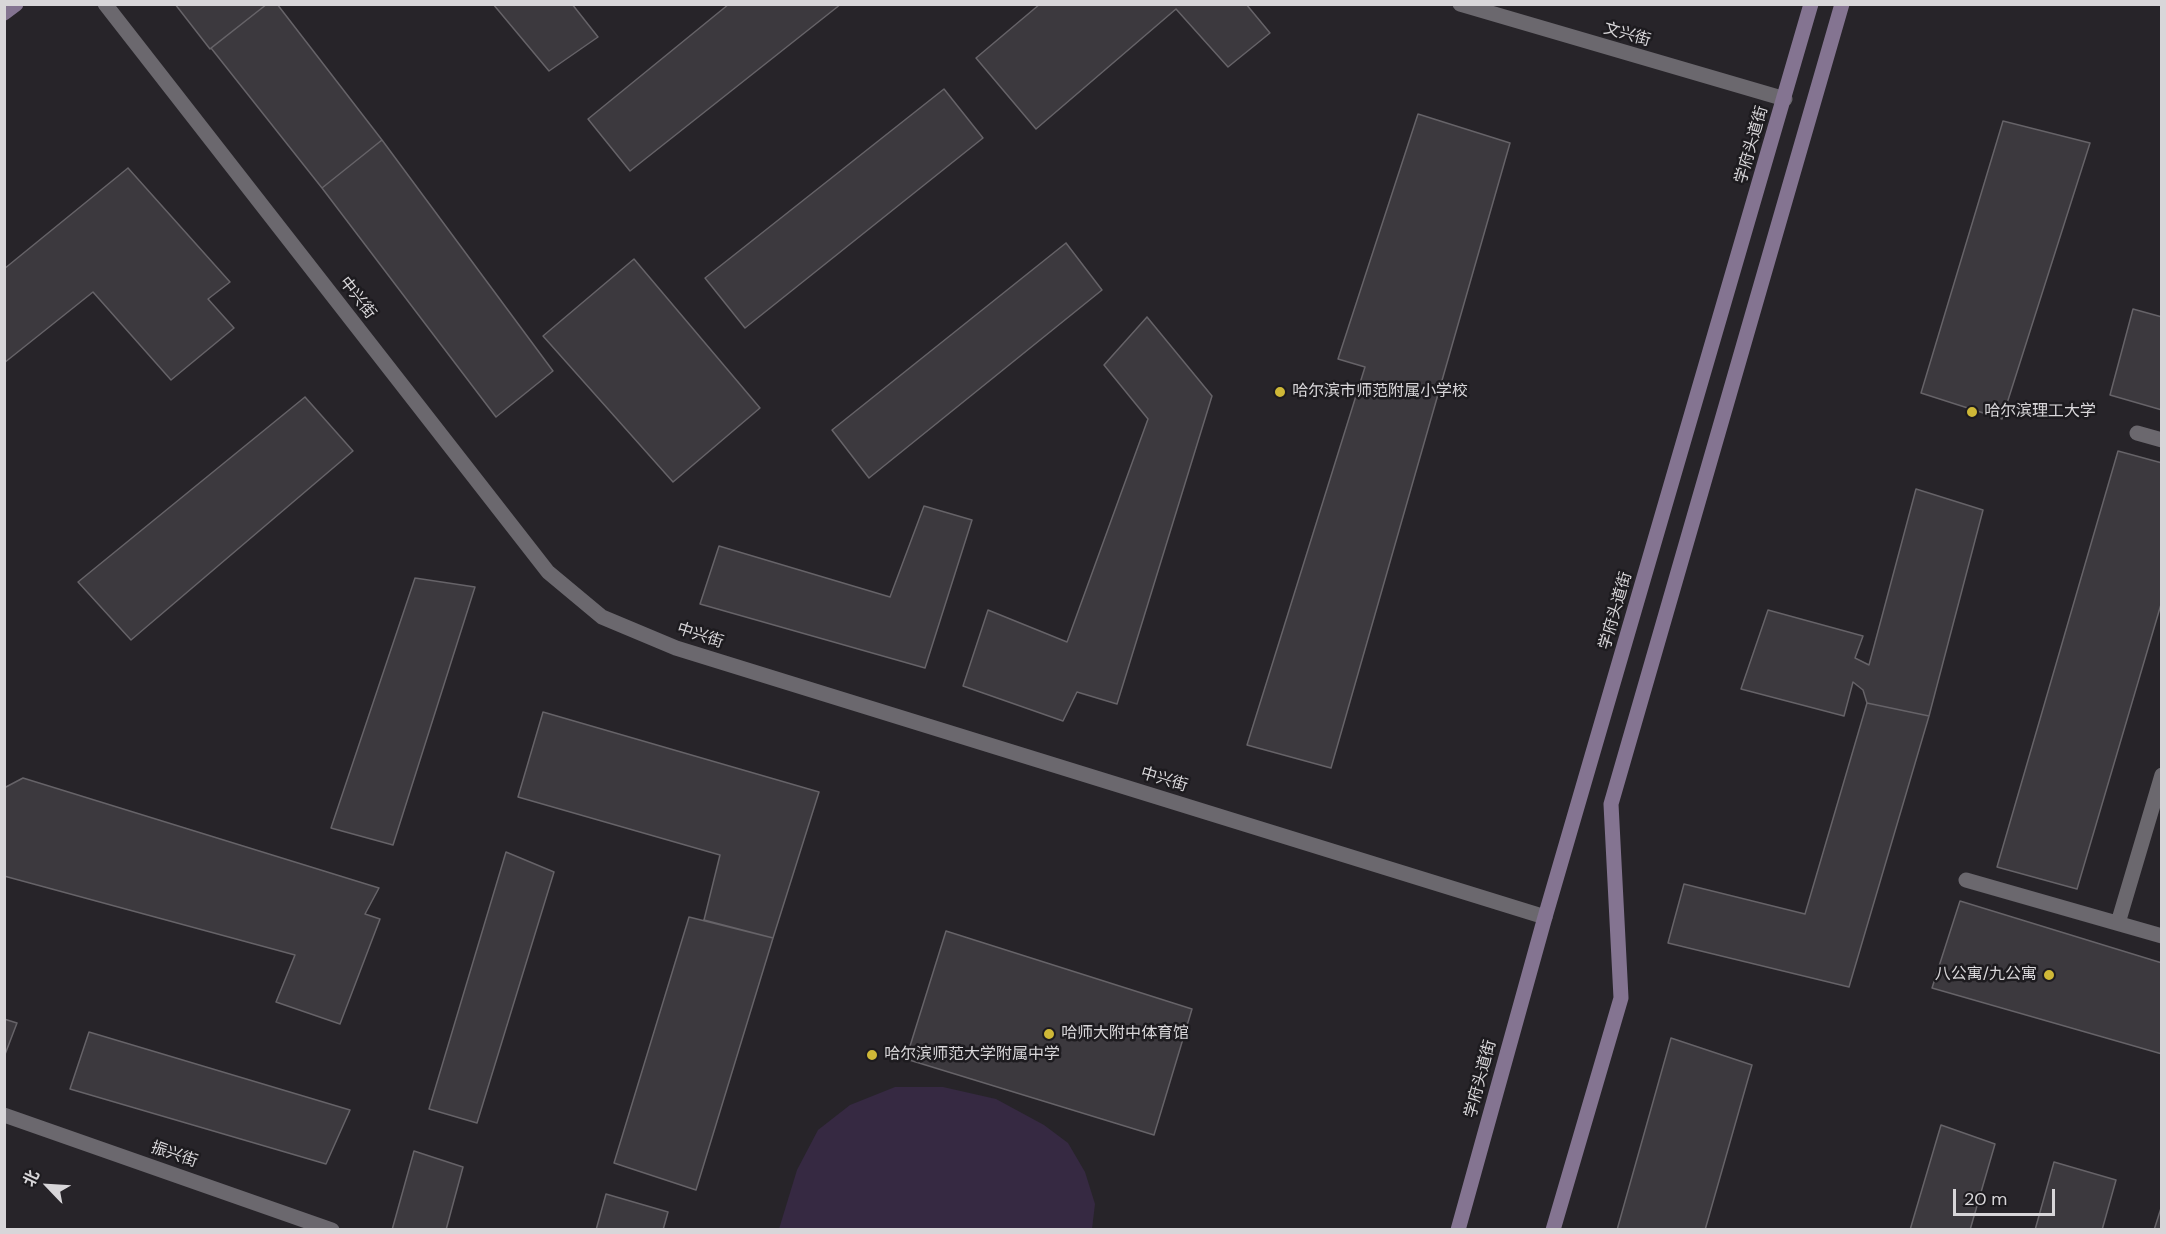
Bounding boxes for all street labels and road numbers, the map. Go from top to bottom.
street label: 文兴街 [1601,19,1653,51]
street label: 学府头道街 [1732,104,1772,186]
street label: 中兴街 [335,273,379,323]
street label: 学府头道街 [1596,570,1636,652]
street label: 中兴街 [674,619,726,653]
street label: 中兴街 [1138,764,1190,796]
street label: 学府头道街 [1461,1038,1501,1120]
street label: 振兴街 [148,1138,200,1172]

